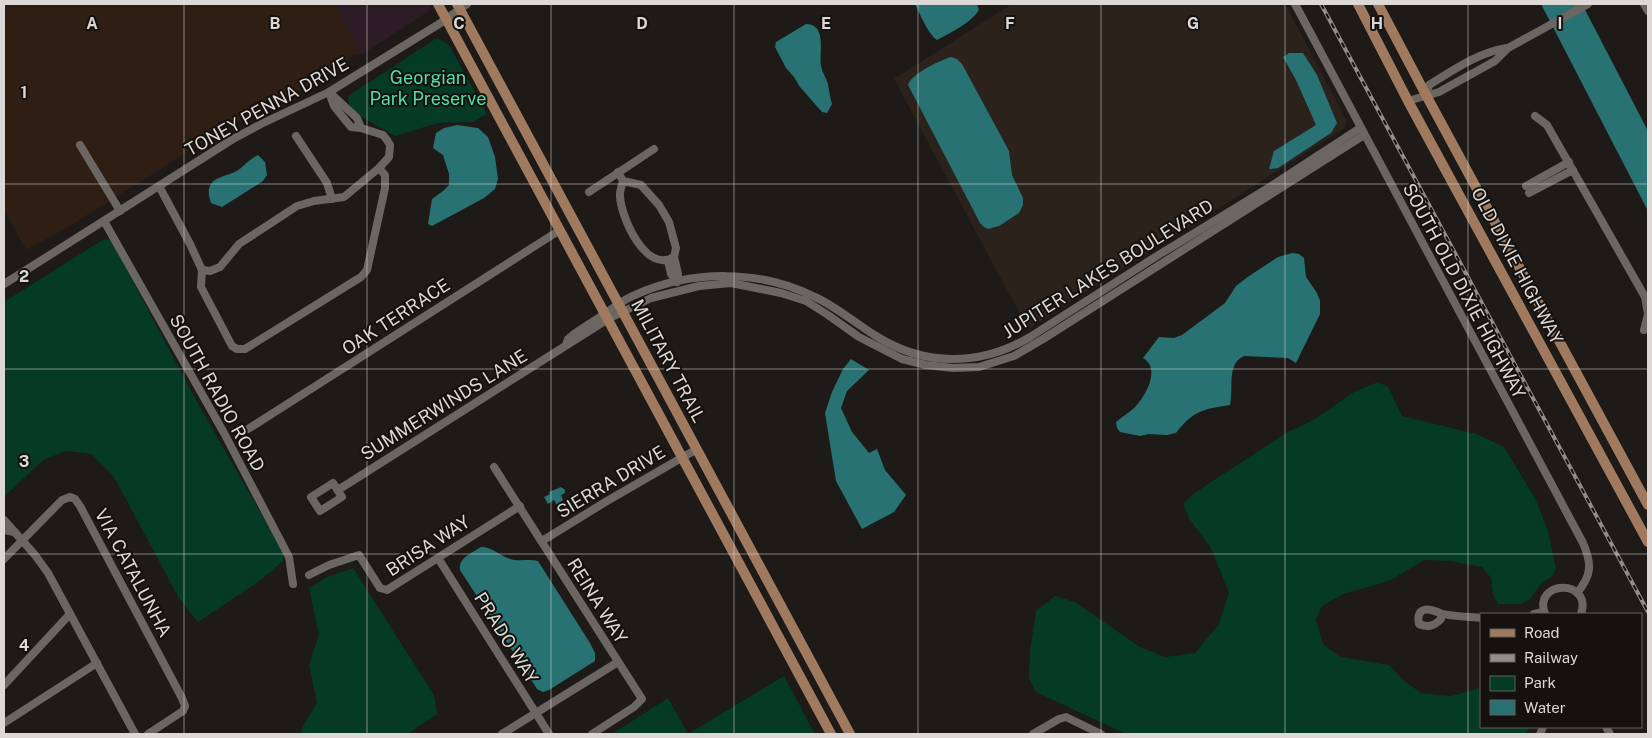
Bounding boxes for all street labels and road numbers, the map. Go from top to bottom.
street label: TONEY PENNA DRIVE [181,53,352,160]
street label: SOUTH OLD DIXIE HIGHWAY [1399,180,1530,402]
street label: OLD DIXIE HIGHWAY [1467,184,1568,348]
street label: JUPITER LAKES BOULEVARD [998,195,1217,342]
street label: OAK TERRACE [338,274,453,359]
street label: MILITARY TRAIL [627,295,710,426]
street label: SOUTH RADIO ROAD [166,311,269,475]
street label: SUMMERWINDS LANE [357,345,531,464]
street label: SIERRA DRIVE [553,441,669,522]
street label: VIA CATALUNHA [91,505,176,641]
street label: BRISA WAY [382,511,474,580]
street label: REINA WAY [563,554,632,647]
street label: PRADO WAY [470,588,543,687]

